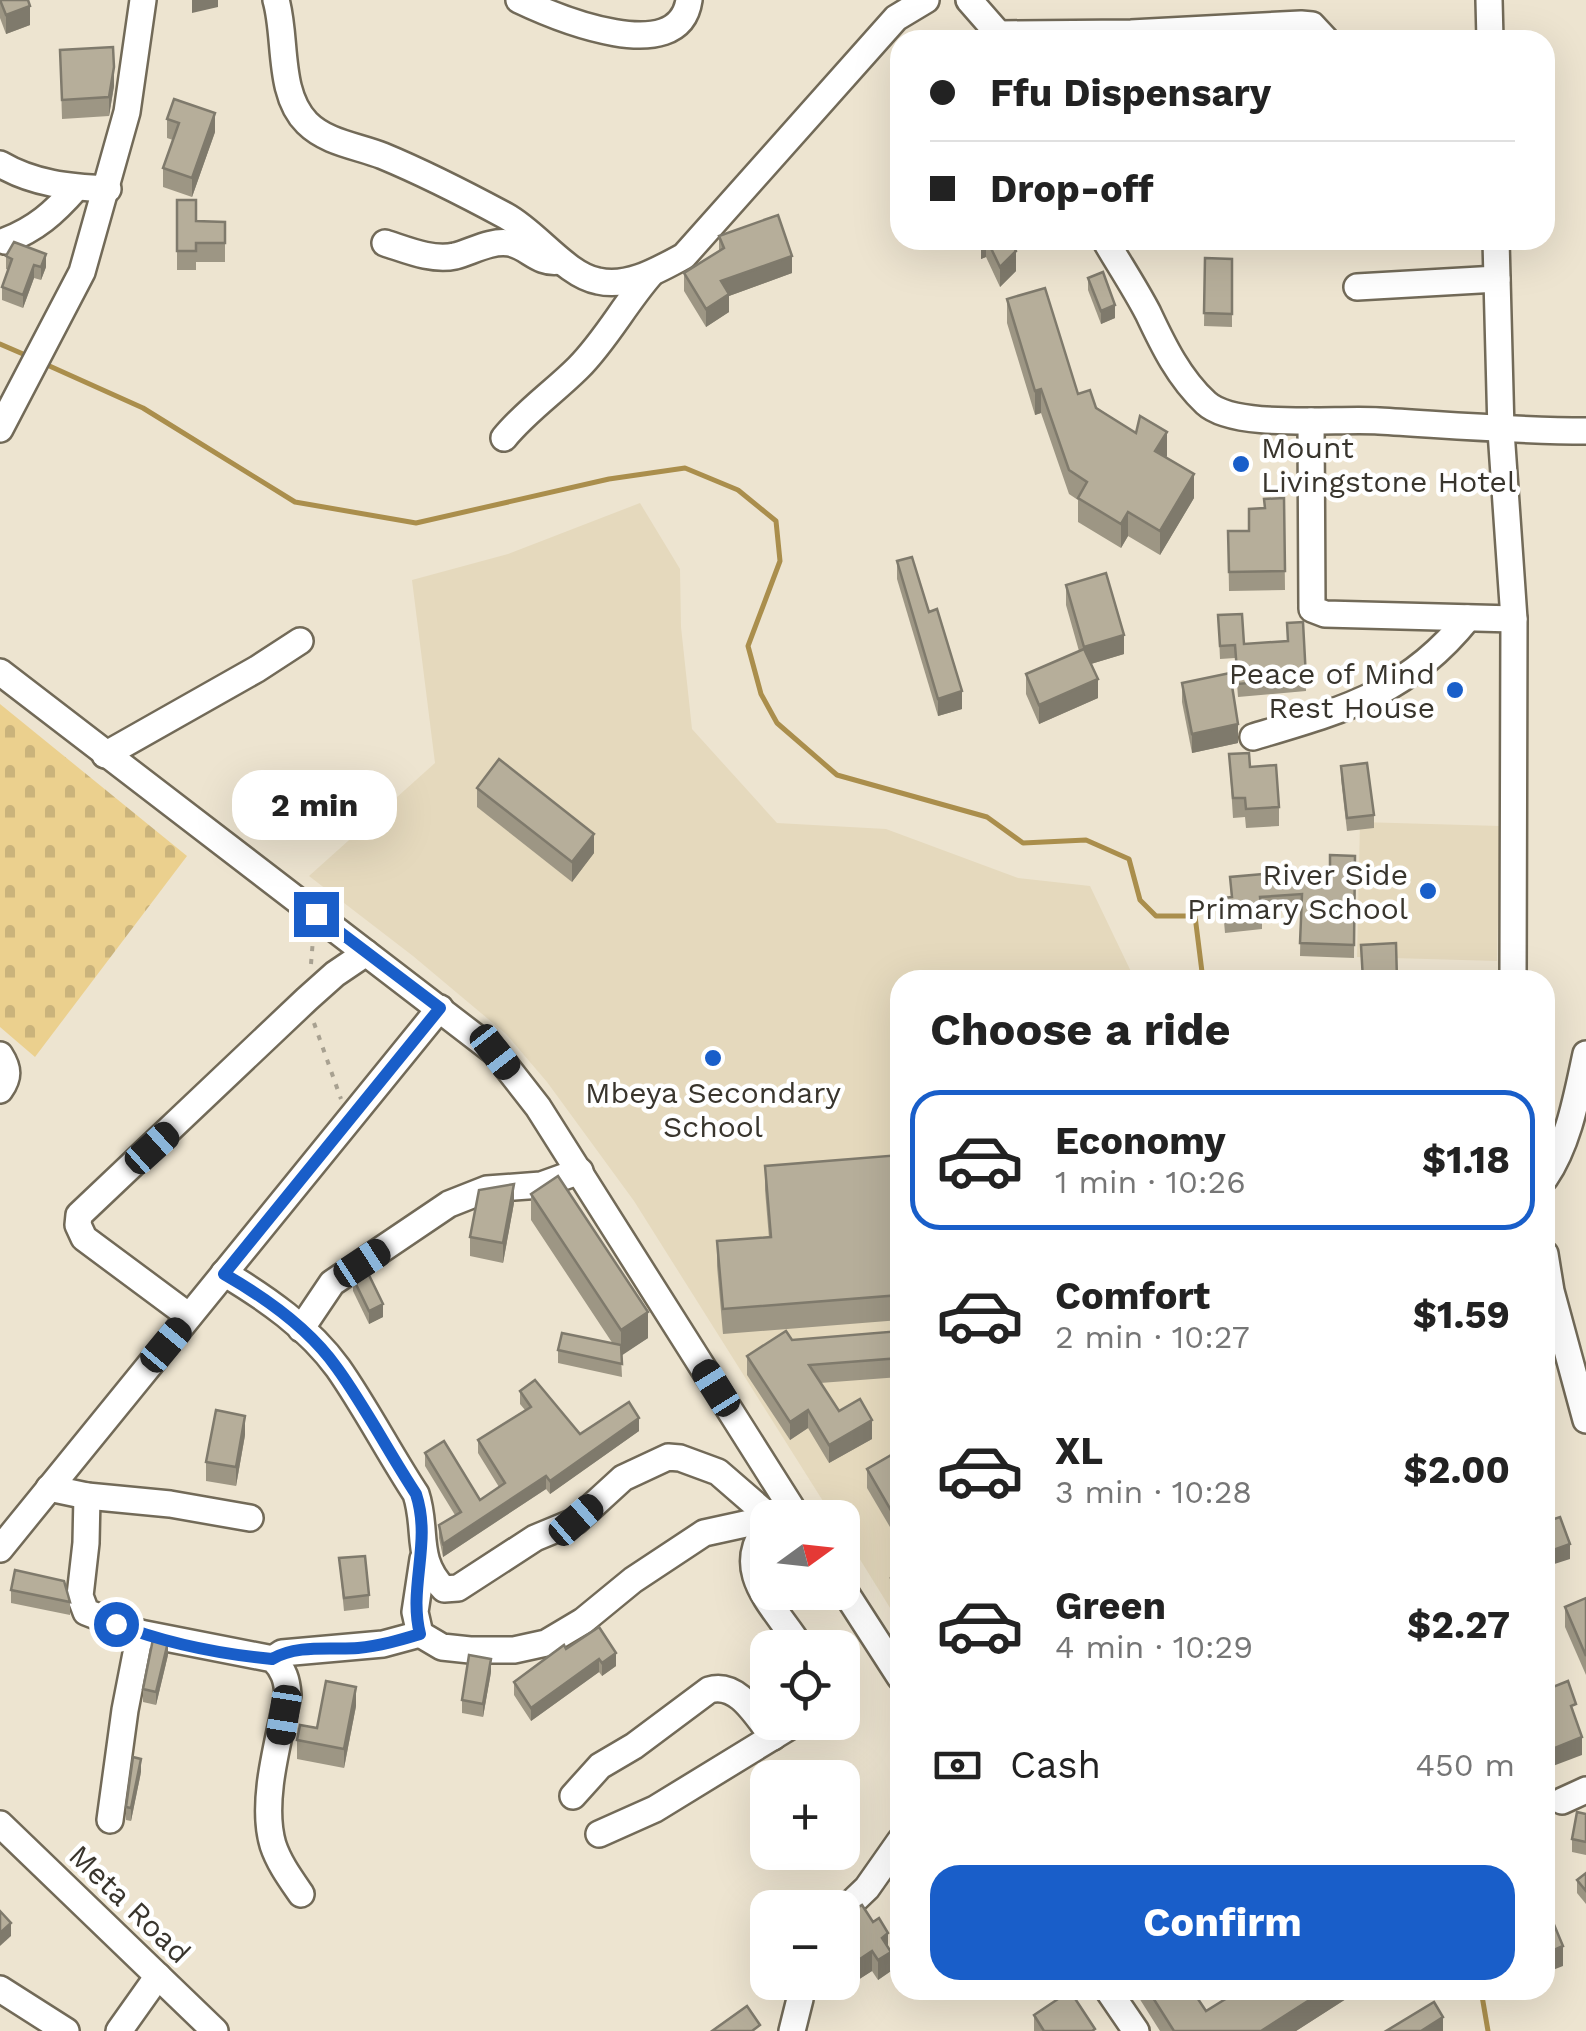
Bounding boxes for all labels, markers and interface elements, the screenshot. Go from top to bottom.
text: Ffu Dispensary [990,71,1271,115]
text: Drop-off [990,167,1154,211]
place label: Mount Livingstone Hotel [1261,430,1516,499]
marker: Mount Livingstone Hotel [1230,453,1252,475]
place label: Peace of Mind Rest House [1229,656,1435,725]
marker: Peace of Mind Rest House [1444,679,1466,701]
callout: 2 min [234,769,398,839]
text: 2 min [271,786,358,824]
place label: River Side Primary School [1187,857,1408,926]
marker: River Side Primary School [1417,880,1439,902]
route end [294,892,339,937]
text: Choose a ride [930,1003,1230,1056]
car [465,1019,525,1085]
marker: Mbeya Secondary School [702,1047,724,1069]
place label: Mbeya Secondary School [585,1075,841,1144]
icon: car [935,1115,1025,1205]
car [120,1117,184,1179]
text: Economy [1055,1119,1226,1163]
text: $1.18 [1422,1138,1510,1182]
text: 1 min · 10:26 [1055,1163,1246,1201]
car [329,1234,395,1292]
icon: car [935,1270,1025,1360]
text: Comfort [1055,1274,1210,1318]
text: $1.59 [1413,1293,1510,1337]
car [135,1312,197,1378]
text: 2 min · 10:27 [1055,1318,1250,1356]
car [687,1355,745,1421]
icon: car [935,1425,1025,1515]
text: XL [1055,1429,1103,1473]
text: $2.00 [1403,1448,1510,1492]
text: 3 min · 10:28 [1055,1473,1252,1511]
car [544,1489,608,1551]
north arrow [750,1500,860,1610]
map controls [750,1500,860,2000]
icon: car [935,1580,1025,1670]
text: Green [1055,1584,1166,1628]
route start [94,1602,139,1647]
text: $2.27 [1407,1603,1510,1647]
text: 4 min · 10:29 [1055,1628,1253,1666]
button: locate [750,1630,860,1740]
car [264,1683,304,1747]
icon: cash [930,1738,985,1793]
text: Cash [1010,1743,1101,1787]
text: 450 m [1416,1746,1515,1784]
button: + [750,1760,860,1870]
street label: Meta Road [62,1838,198,1970]
button: Confirm [930,1865,1515,1980]
button: − [750,1890,860,2000]

